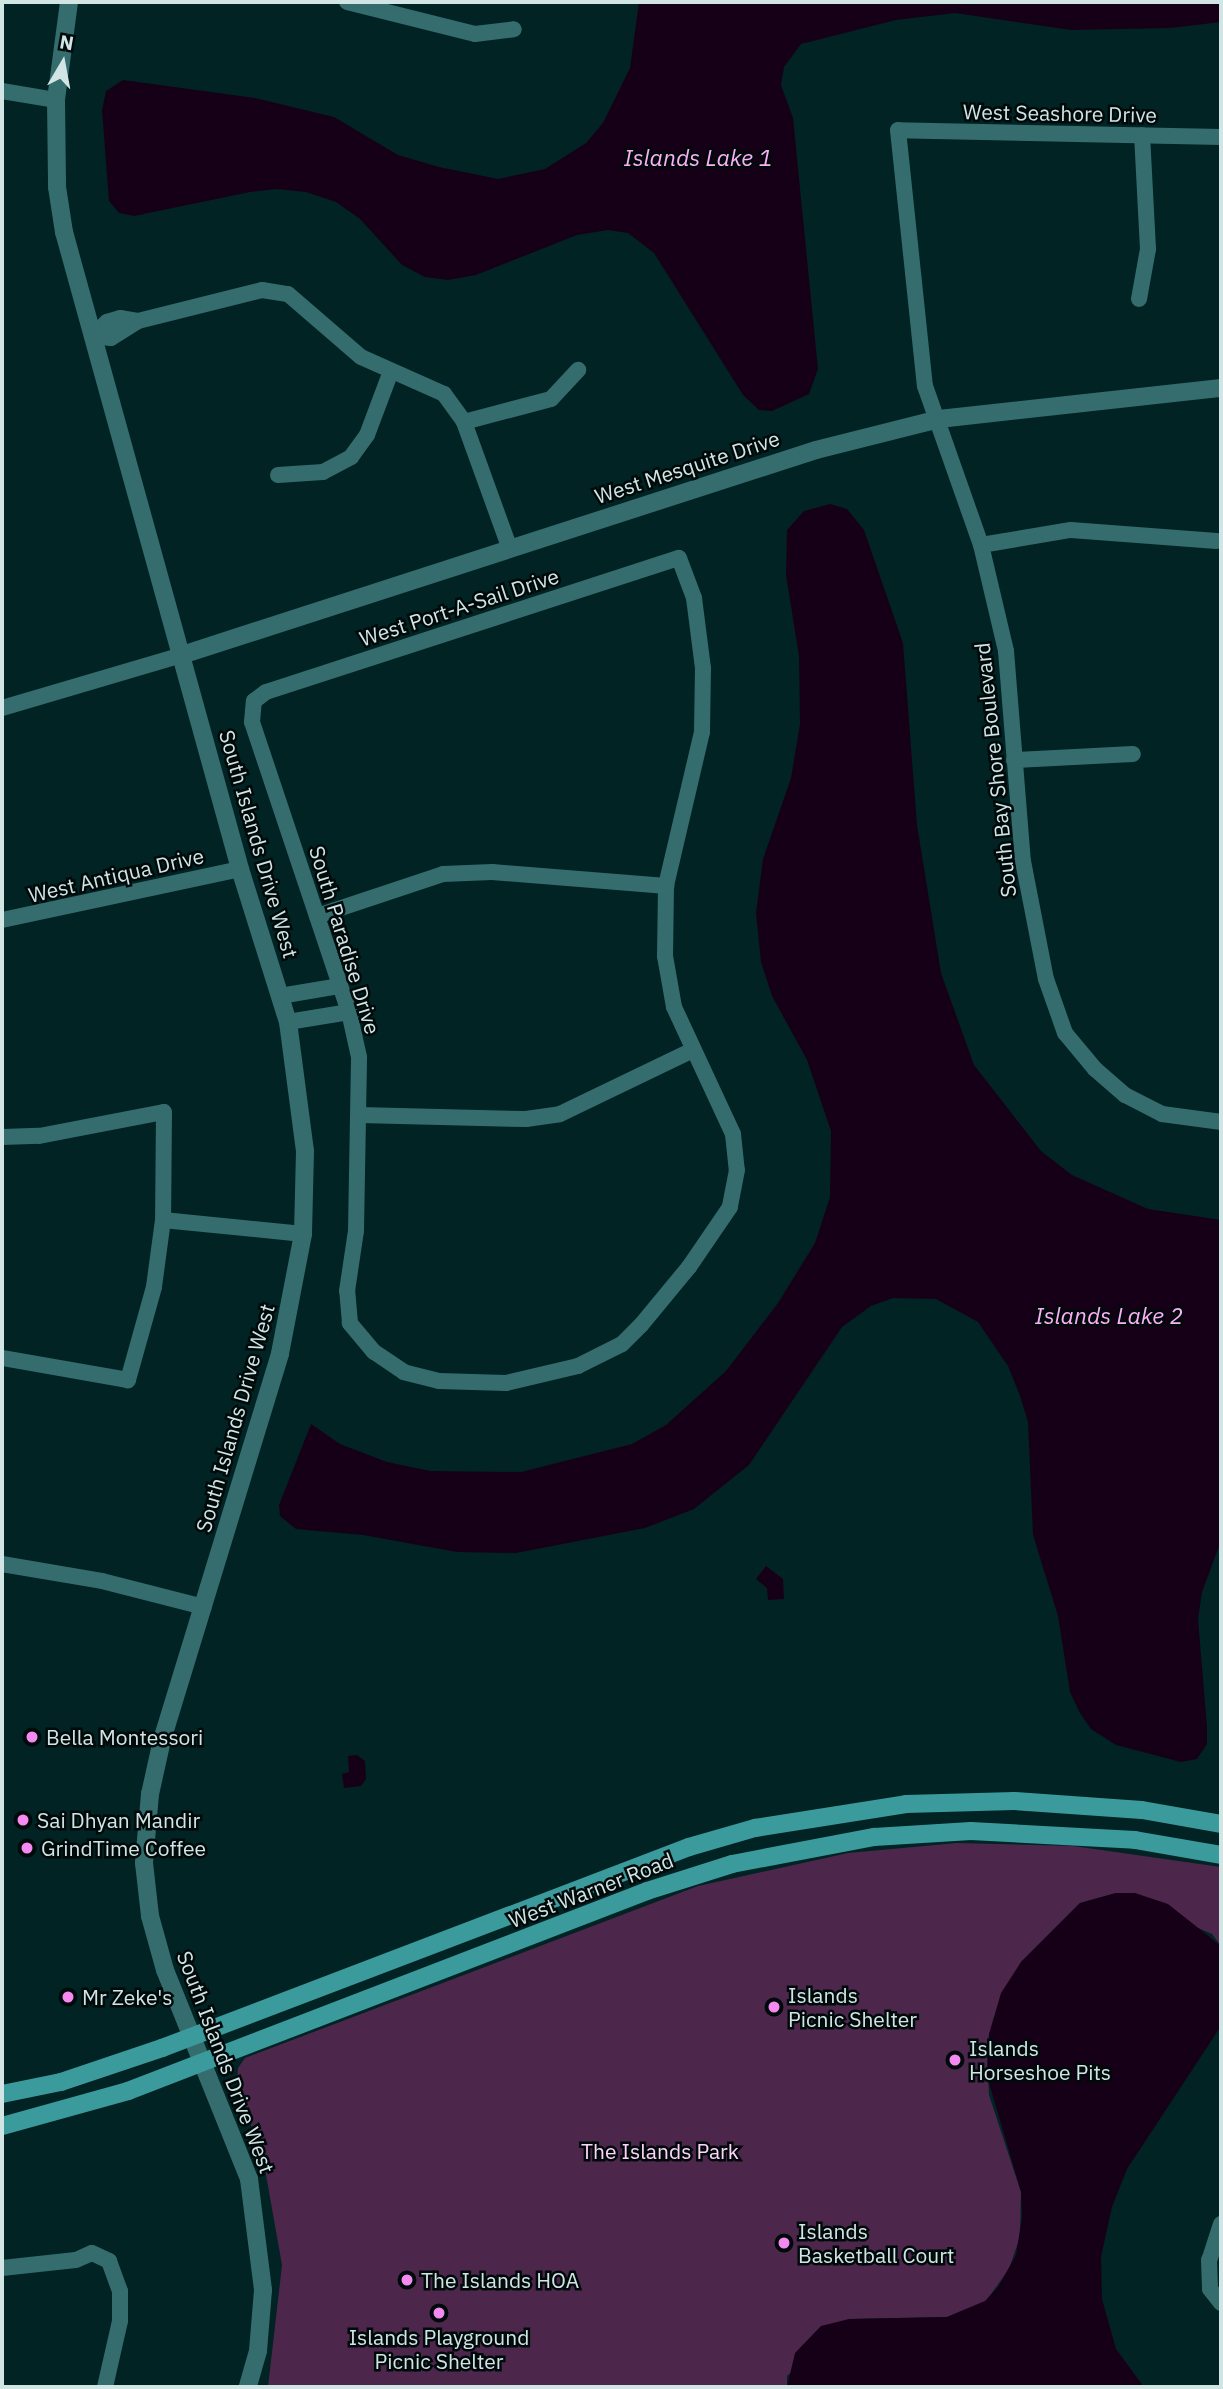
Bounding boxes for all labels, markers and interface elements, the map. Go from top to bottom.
north arrow [28,28,98,98]
text: N [58,29,76,55]
street label: West Seashore Drive [963,99,1157,127]
water label: Islands Lake 1 [624,143,772,171]
street label: West Mesquite Drive [591,425,783,509]
street label: West Port-A-Sail Drive [356,563,562,651]
street label: South Bay Shore Boulevard [969,641,1021,899]
street label: South Islands Drive West [214,727,304,961]
street label: West Antiqua Drive [26,843,206,907]
street label: South Paradise Drive [304,843,386,1037]
street label: South Islands Drive West [190,1301,280,1535]
water label: Islands Lake 2 [1035,1301,1183,1329]
place label: Bella Montessori [46,1724,203,1750]
marker: Bella Montessori [24,1729,40,1745]
place label: Sai Dhyan Mandir [37,1807,200,1833]
marker: Sai Dhyan Mandir [15,1812,31,1828]
place label: GrindTime Coffee [41,1835,206,1861]
marker: GrindTime Coffee [19,1840,35,1856]
street label: West Warner Road [505,1847,677,1933]
street label: South Islands Drive West [172,1947,280,2177]
place label: Islands Picnic Shelter [788,1982,917,2032]
place label: Mr Zeke's [82,1984,172,2010]
marker: Mr Zeke's [60,1989,76,2005]
marker: Islands Picnic Shelter [766,1999,782,2015]
place label: Islands Horseshoe Pits [969,2035,1111,2085]
marker: Islands Horseshoe Pits [947,2052,963,2068]
park label: The Islands Park [581,2138,739,2164]
place label: Islands Basketball Court [798,2218,954,2268]
marker: Islands Basketball Court [776,2235,792,2251]
place label: The Islands HOA [421,2267,579,2293]
marker: The Islands HOA [399,2272,415,2288]
marker: Islands Playground Picnic Shelter [431,2305,447,2321]
place label: Islands Playground Picnic Shelter [349,2324,529,2374]

